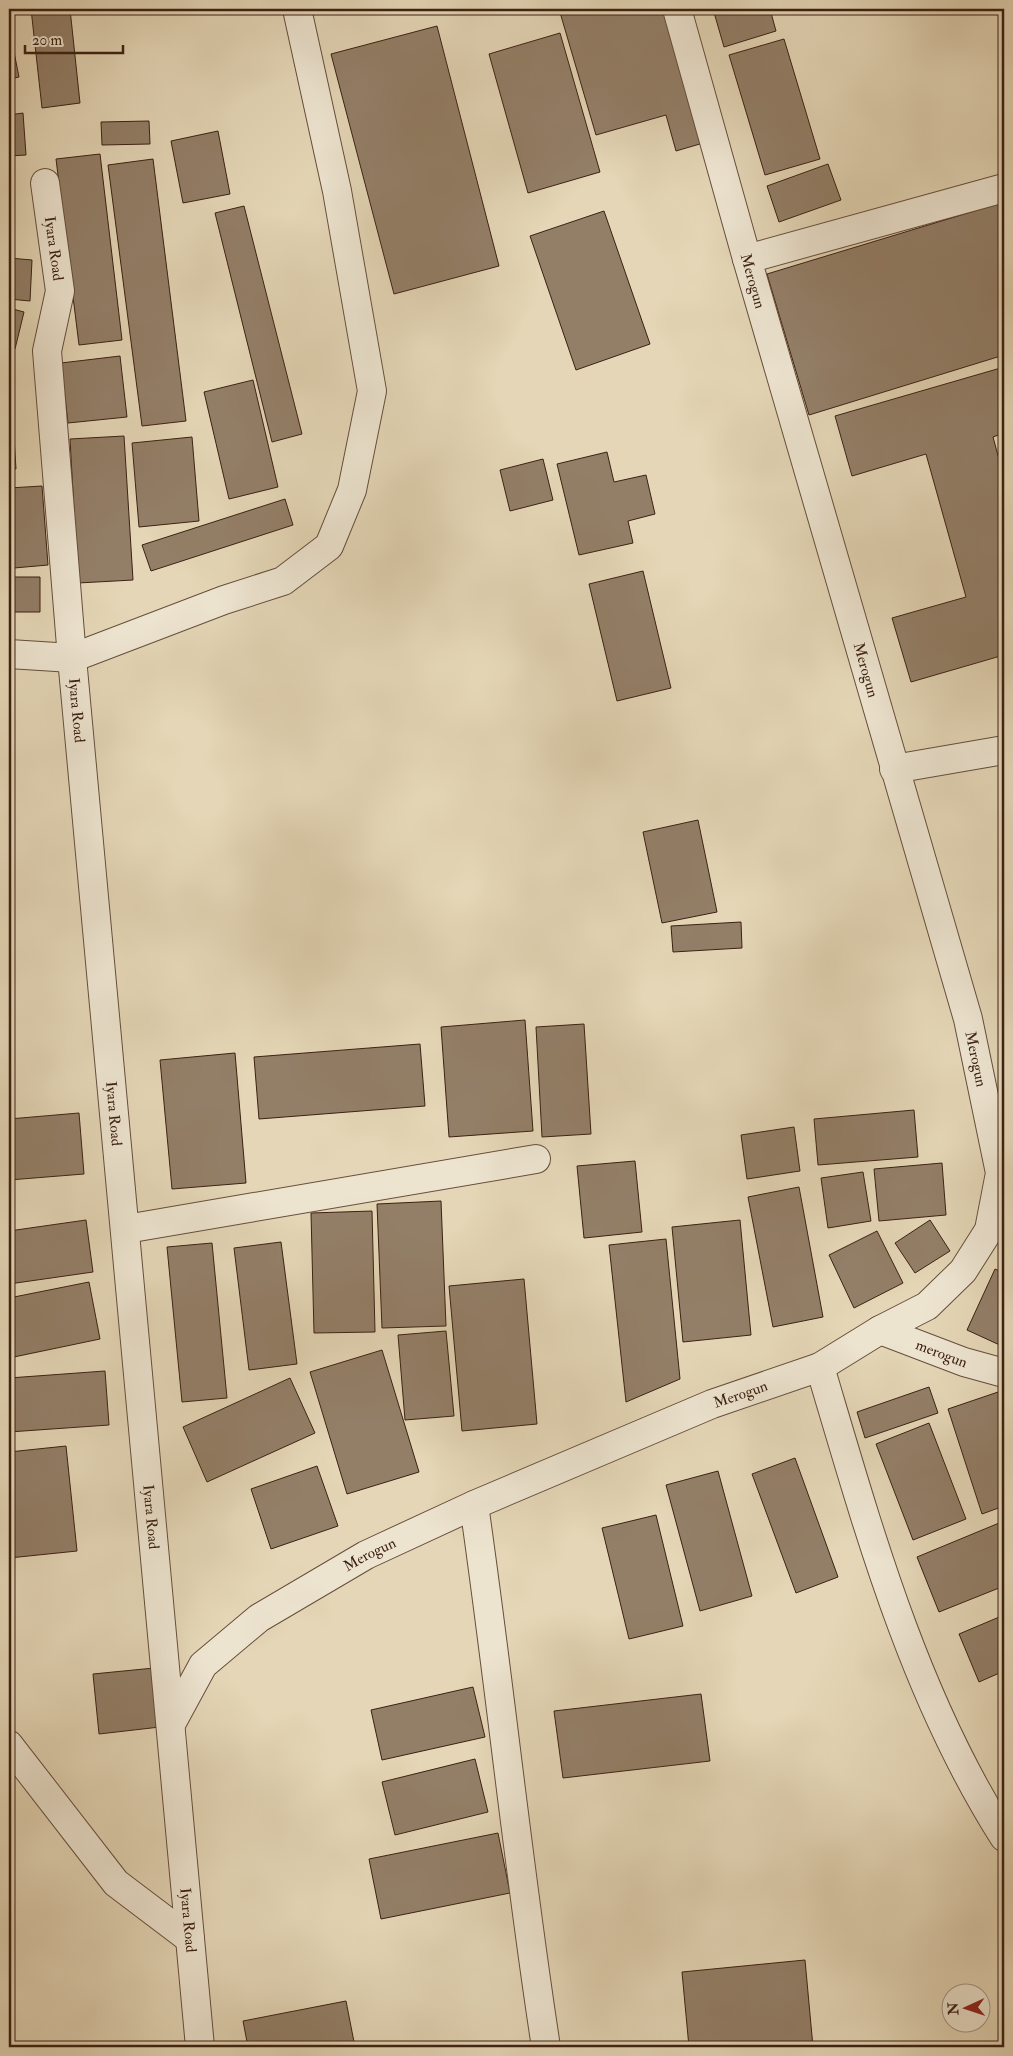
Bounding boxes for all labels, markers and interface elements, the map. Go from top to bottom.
scale bar [25,22,122,54]
text: 20 m [32,31,62,50]
street label: Iyara Road [40,215,68,282]
street label: Merogun [736,251,769,311]
street label: Merogun [849,640,882,700]
street label: Iyara Road [64,677,89,744]
street label: Merogun [960,1030,991,1089]
street label: Iyara Road [101,1080,126,1147]
street label: merogun [913,1336,970,1372]
street label: Merogun [711,1377,771,1413]
street label: Iyara Road [138,1484,163,1551]
street label: Merogun [340,1533,399,1576]
street label: Iyara Road [175,1887,200,1954]
north arrow [940,1984,990,2034]
text: N [945,2001,962,2016]

